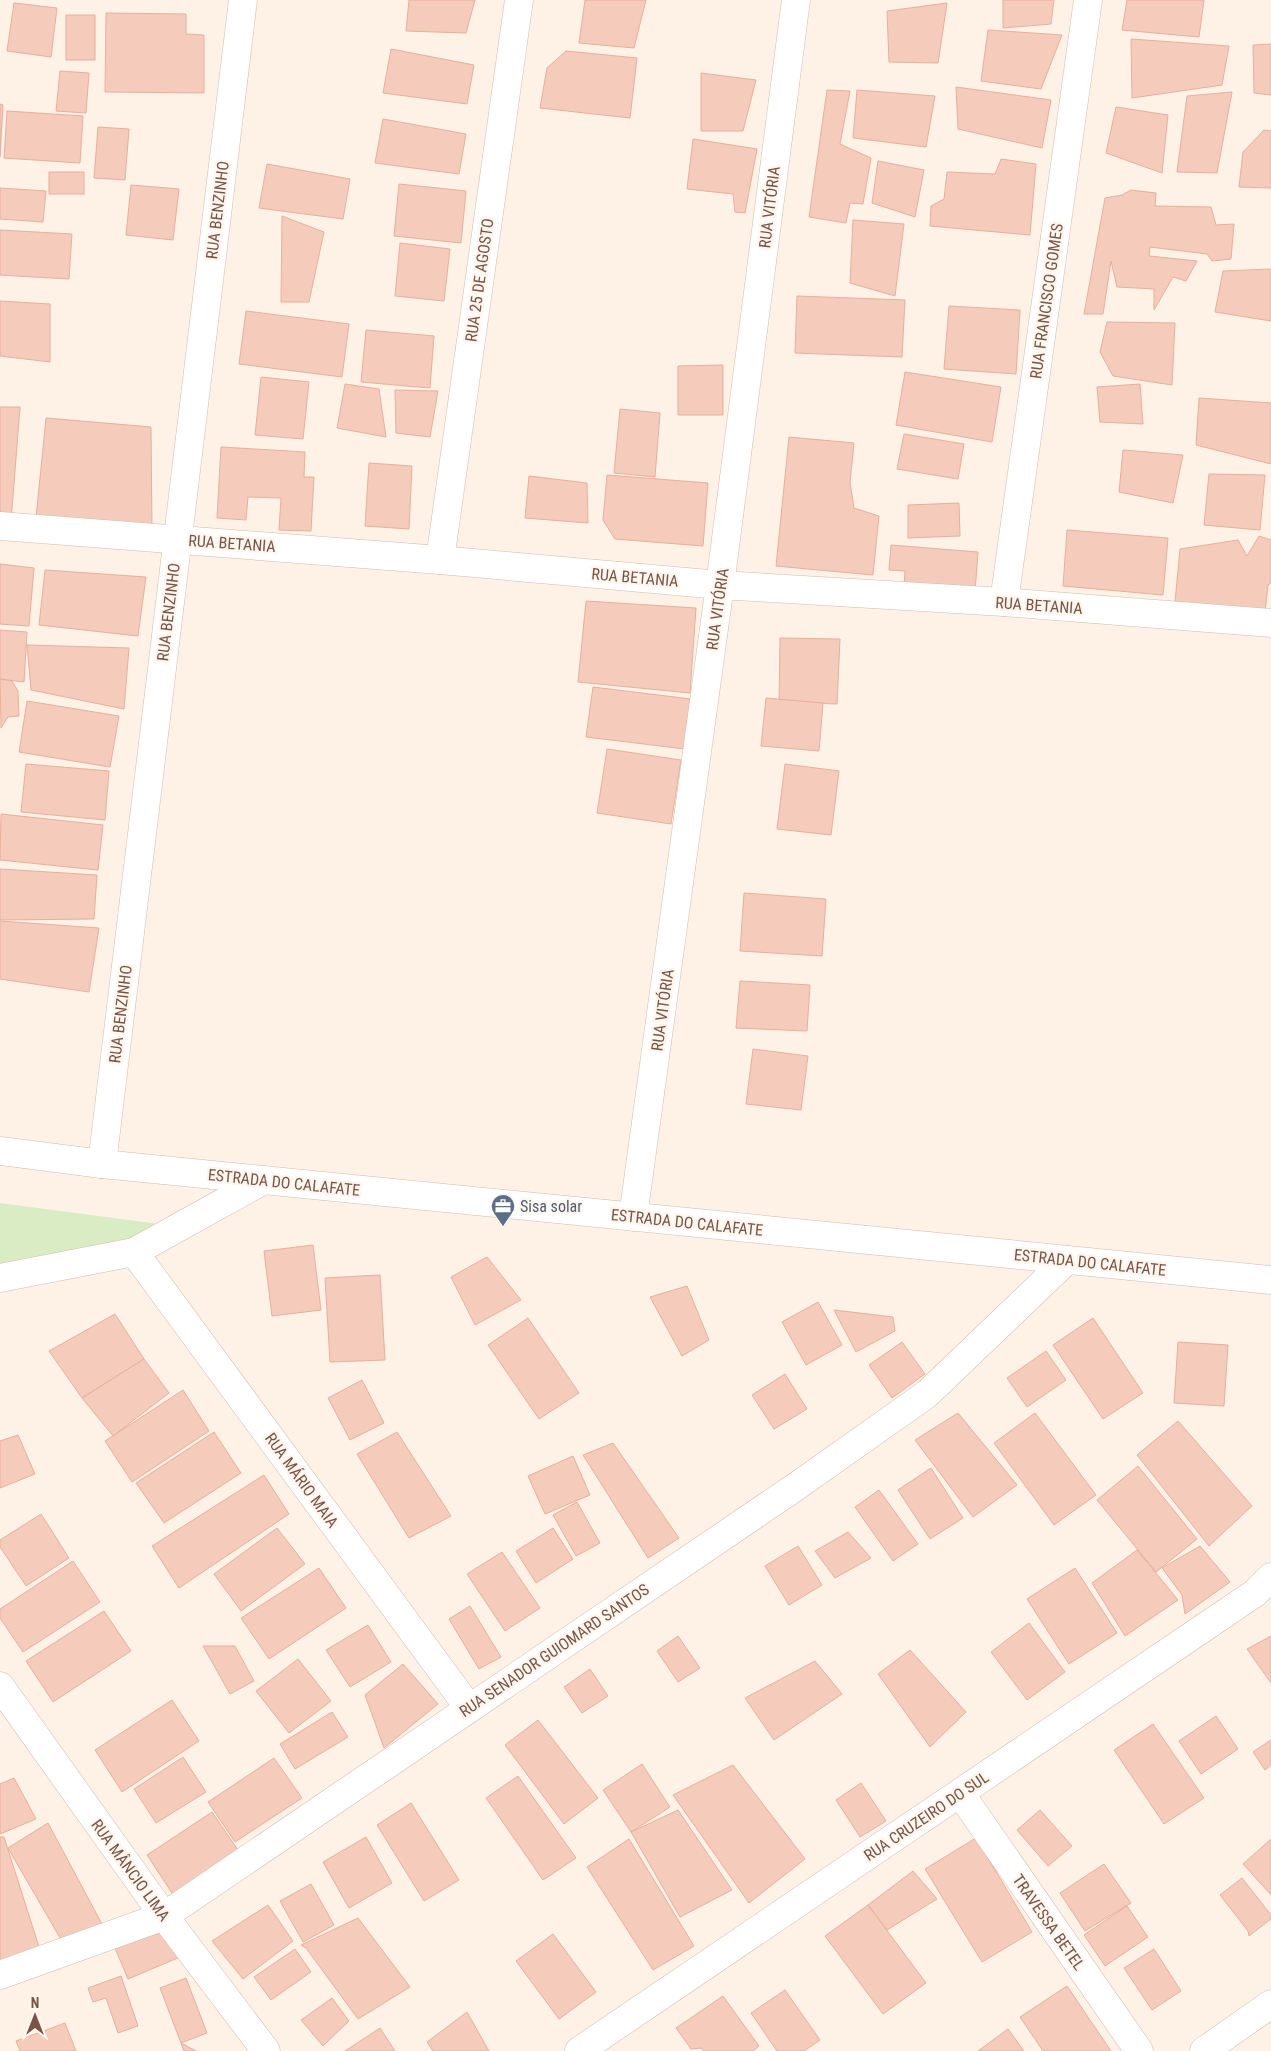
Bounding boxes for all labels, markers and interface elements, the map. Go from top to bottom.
street label: RUA BENZINHO [202,160,233,260]
street label: RUA VITÓRIA [754,165,784,249]
street label: RUA 25 DE AGOSTO [461,217,498,343]
street label: RUA FRANCISCO GOMES [1026,222,1067,380]
street label: RUA BETANIA [188,531,276,556]
street label: RUA BENZINHO [153,562,184,662]
street label: RUA BETANIA [591,564,679,591]
street label: RUA VITÓRIA [701,567,733,651]
street label: RUA BETANIA [995,593,1083,618]
street label: RUA BENZINHO [105,964,136,1064]
street label: RUA VITÓRIA [646,968,678,1052]
street label: ESTRADA DO CALAFATE [207,1165,361,1200]
office icon: Sisa solar [490,1193,516,1227]
place label: Sisa solar [520,1197,582,1216]
street label: ESTRADA DO CALAFATE [610,1205,764,1240]
street label: ESTRADA DO CALAFATE [1013,1245,1167,1280]
street label: RUA MÁRIO MAIA [261,1429,342,1531]
street label: RUA SENADOR GUIOMARD SANTOS [456,1580,653,1721]
street label: RUA CRUZEIRO DO SUL [860,1767,993,1865]
street label: RUA MÂNCIO LIMA [87,1816,174,1925]
street label: TRAVESSA BETEL [1009,1871,1089,1974]
north arrow [10,1991,60,2041]
text: N [31,1995,39,2011]

